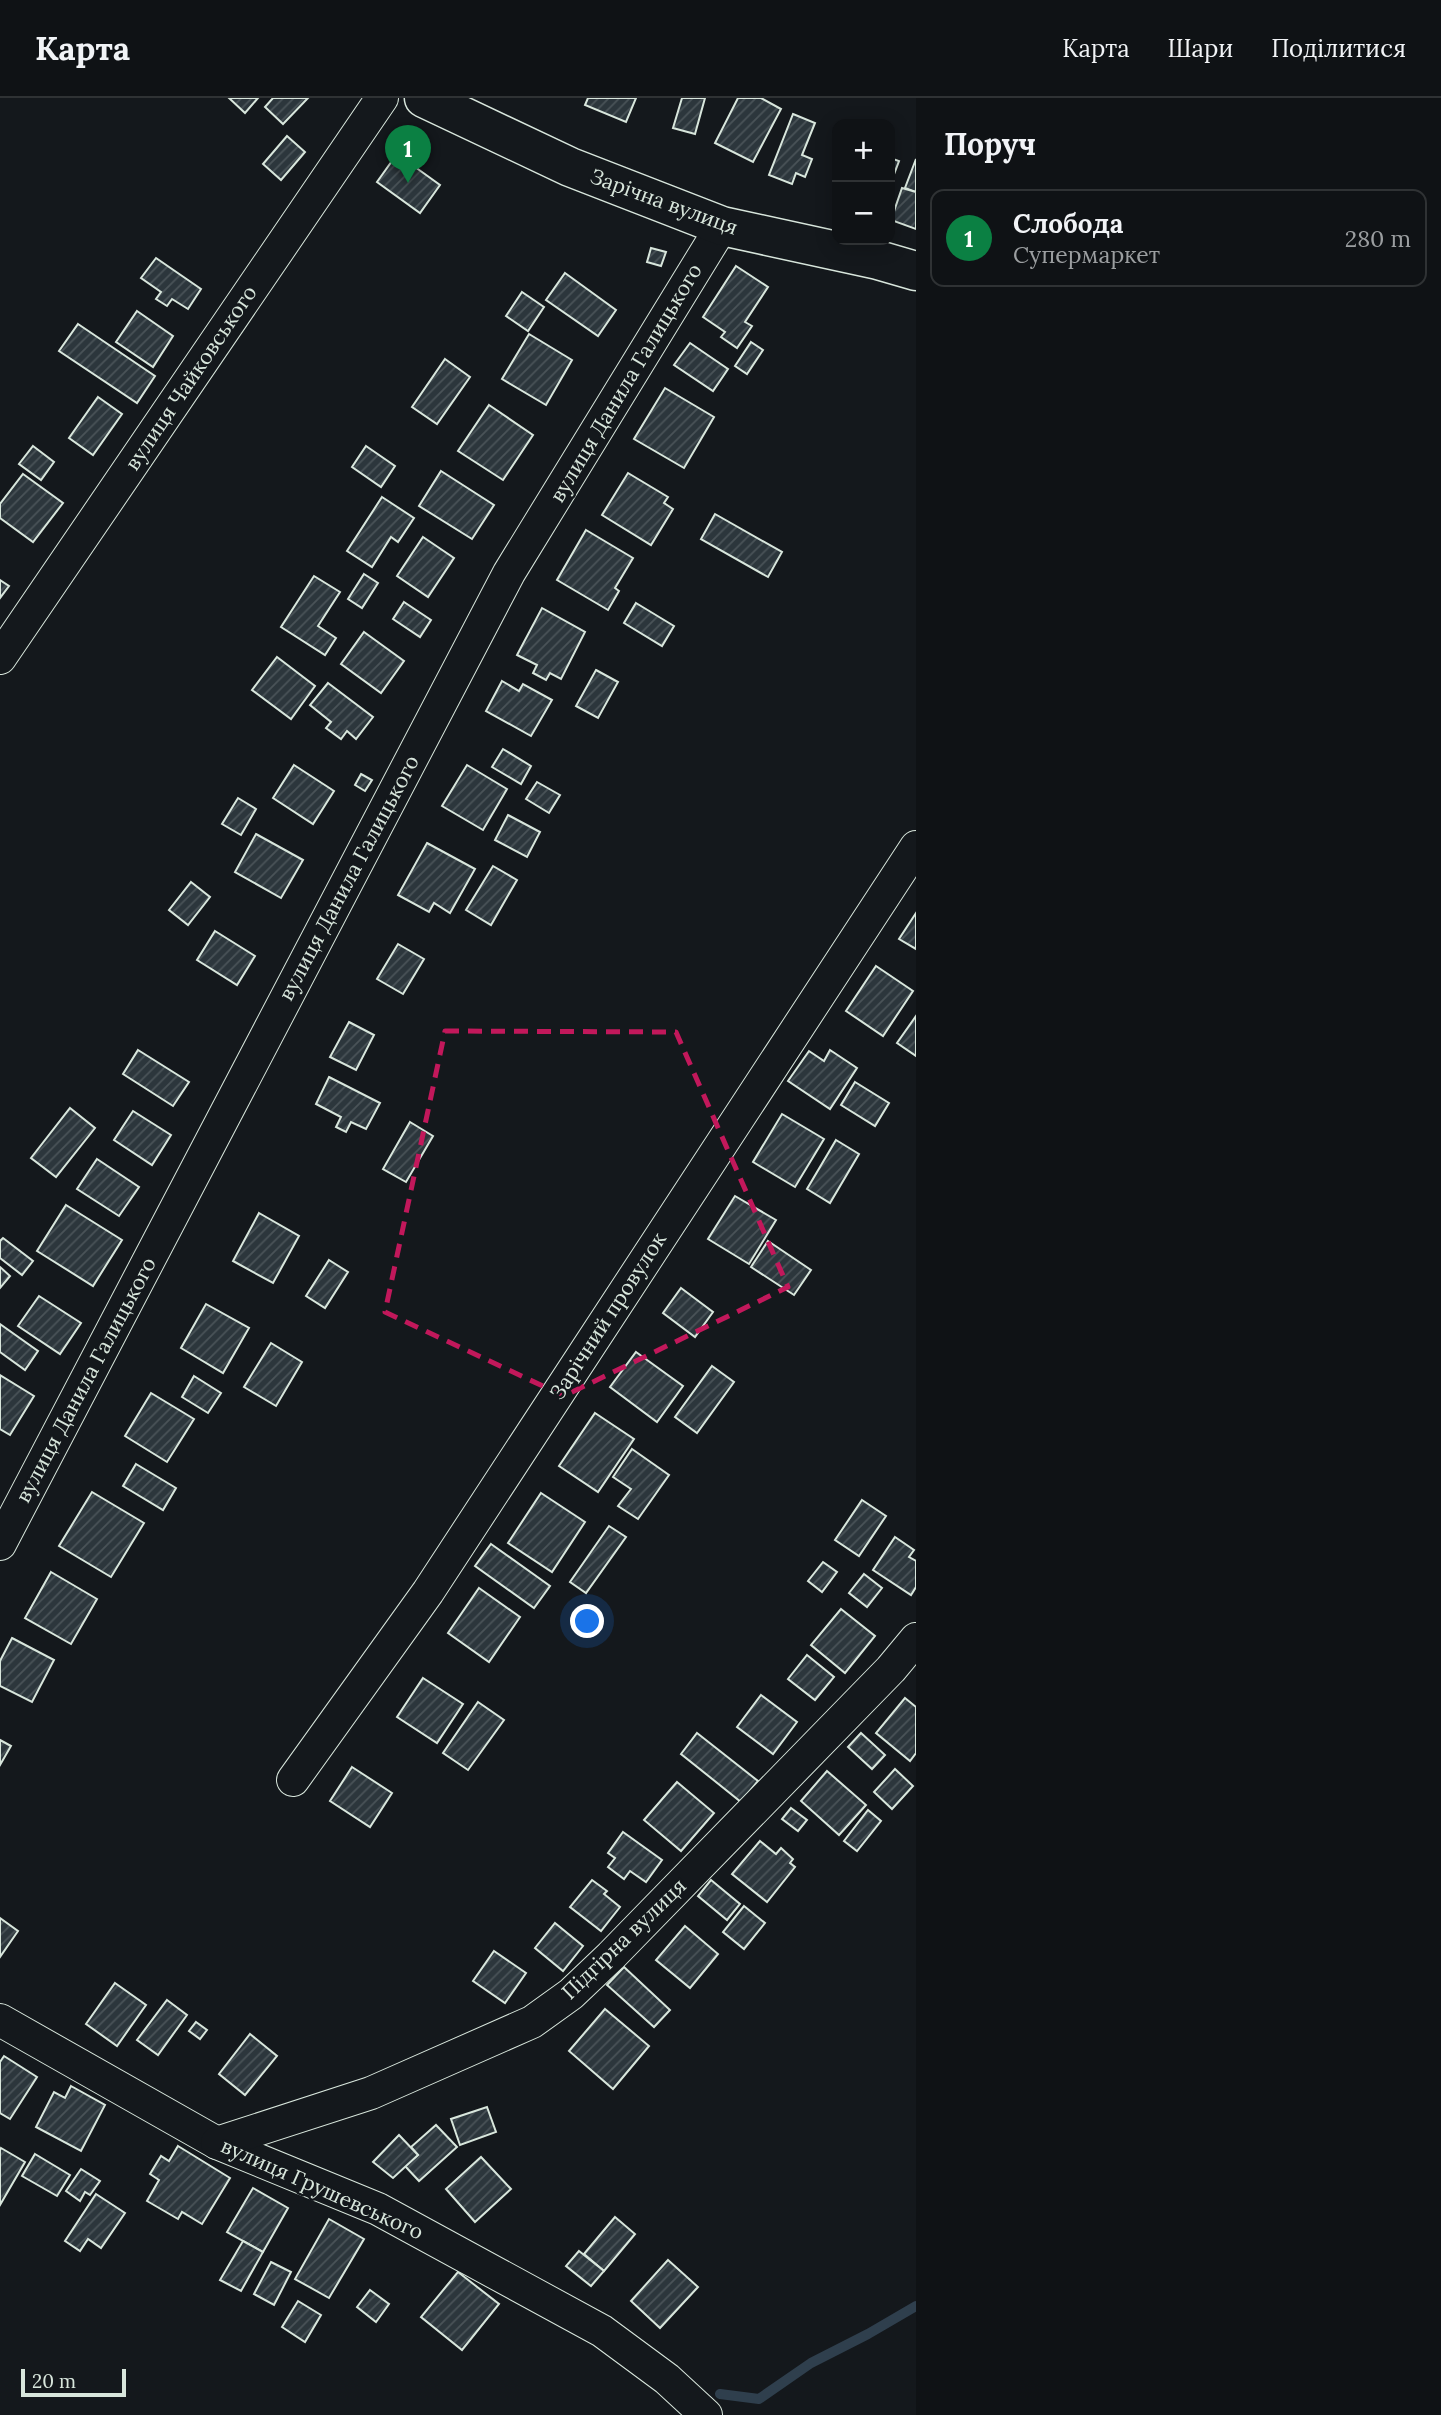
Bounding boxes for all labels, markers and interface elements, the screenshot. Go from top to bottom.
text: Карта [35,27,130,69]
text: Карта [1062,33,1130,64]
text: Шари [1168,33,1233,64]
text: Поділитися [1271,33,1406,64]
map controls [832,119,895,245]
button: + [832,119,895,182]
pin: 1 [385,125,431,183]
text: Поруч [944,125,1036,163]
street label: Зарічна вулиця [587,162,742,241]
button: − [832,182,895,245]
text: Слобода [1013,207,1123,240]
text: 1 [964,224,974,253]
text: 280 m [1345,224,1411,253]
text: Супермаркет [1013,240,1160,269]
street label: вулиця Данила Галицького [543,258,708,507]
street label: вулиця Чайковського [119,280,262,475]
street label: вулиця Данила Галицького [272,750,425,1005]
street label: Зарічний провулок [543,1226,672,1405]
street label: вулиця Данила Галицького [9,1252,162,1507]
your location [570,1604,604,1638]
street label: Підгірна вулиця [556,1872,692,2005]
street label: вулиця Грушевського [217,2132,428,2245]
scale bar [21,2366,126,2398]
text: 20 m [32,2369,76,2393]

